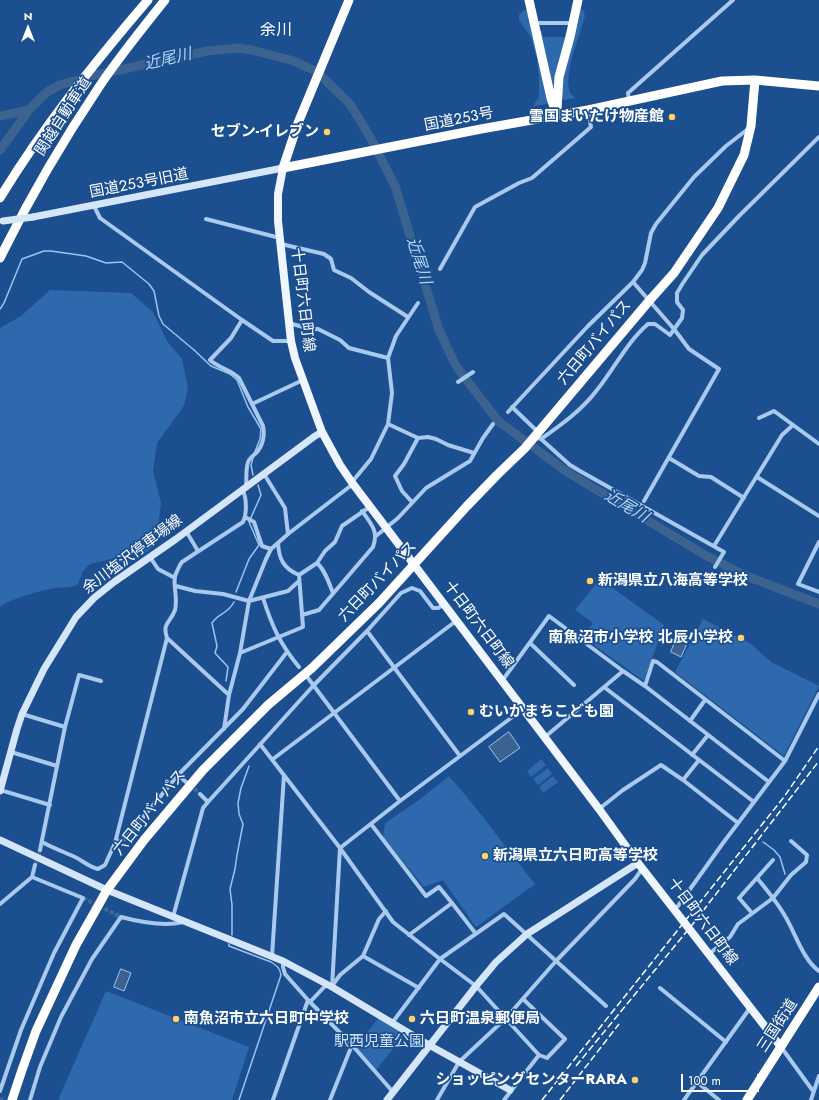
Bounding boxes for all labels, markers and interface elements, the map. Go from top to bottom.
north arrow [8,8,48,48]
text: N [24,8,32,24]
district label: 余川 [260,21,292,41]
water label: 近尾川 [142,45,194,75]
street label: 関越自動車道 [32,74,96,160]
street label: 国道253号 [423,104,495,136]
place label: 雪国まいたけ物産館 [529,108,664,126]
marker: 雪国まいたけ物産館 [667,112,677,122]
place label: セブン-イレブン [211,123,319,141]
marker: セブン-イレブン [322,127,332,137]
street label: 国道253号旧道 [88,166,190,202]
water label: 近尾川 [402,235,434,287]
street label: 十日町六日町線 [287,247,317,353]
street label: 六日町バイパス [554,297,636,389]
water label: 近尾川 [600,486,652,528]
street label: 余川塩沢停車場線 [80,512,186,598]
street label: 六日町バイパス [335,538,421,626]
place label: 新潟県立八海高等学校 [598,572,748,590]
marker: 新潟県立八海高等学校 [585,576,595,586]
street label: 十日町六日町線 [439,578,517,672]
place label: 南魚沼市小学校 北辰小学校 [549,629,733,647]
marker: 南魚沼市小学校 北辰小学校 [736,633,746,643]
place label: むいかまちこども園 [479,703,614,721]
marker: むいかまちこども園 [466,707,476,717]
street label: 六日町バイパス [110,767,190,859]
place label: 新潟県立六日町高等学校 [493,847,658,865]
marker: 新潟県立六日町高等学校 [480,851,490,861]
street label: 十日町六日町線 [663,875,741,969]
street label: 三国街道 [754,996,802,1056]
place label: 南魚沼市立六日町中学校 [184,1010,349,1028]
place label: 六日町温泉郵便局 [420,1010,540,1028]
marker: 南魚沼市立六日町中学校 [171,1014,181,1024]
marker: 六日町温泉郵便局 [407,1014,417,1024]
park label: 駅西児童公園 [334,1033,424,1051]
scale bar [683,1066,761,1092]
place label: ショッピングセンターRARA [436,1071,627,1089]
text: 100 m [688,1072,721,1090]
marker: ショッピングセンターRARA [630,1075,640,1085]

